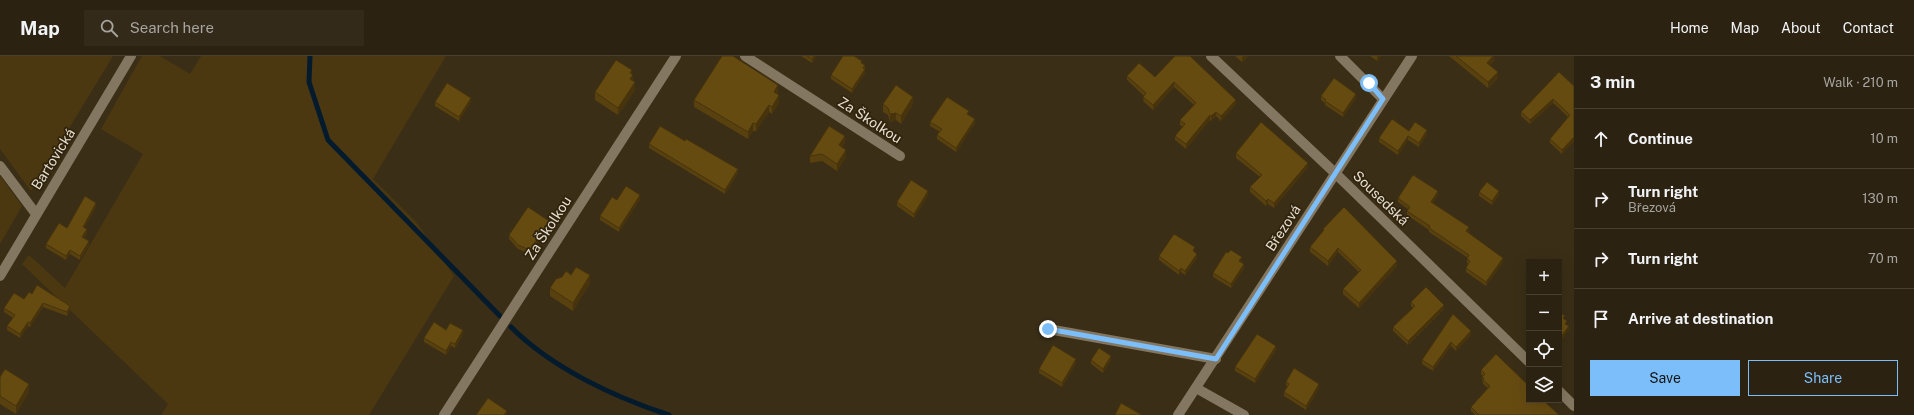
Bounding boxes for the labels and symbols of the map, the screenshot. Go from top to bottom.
route start [1360,74,1378,92]
street label: Za Školkou [835,93,905,147]
street label: Bartovická [28,126,78,192]
street label: Sousedská [1350,167,1412,229]
street label: Za Školkou [521,193,575,263]
street label: Březová [1262,202,1304,254]
route end [1039,320,1057,338]

